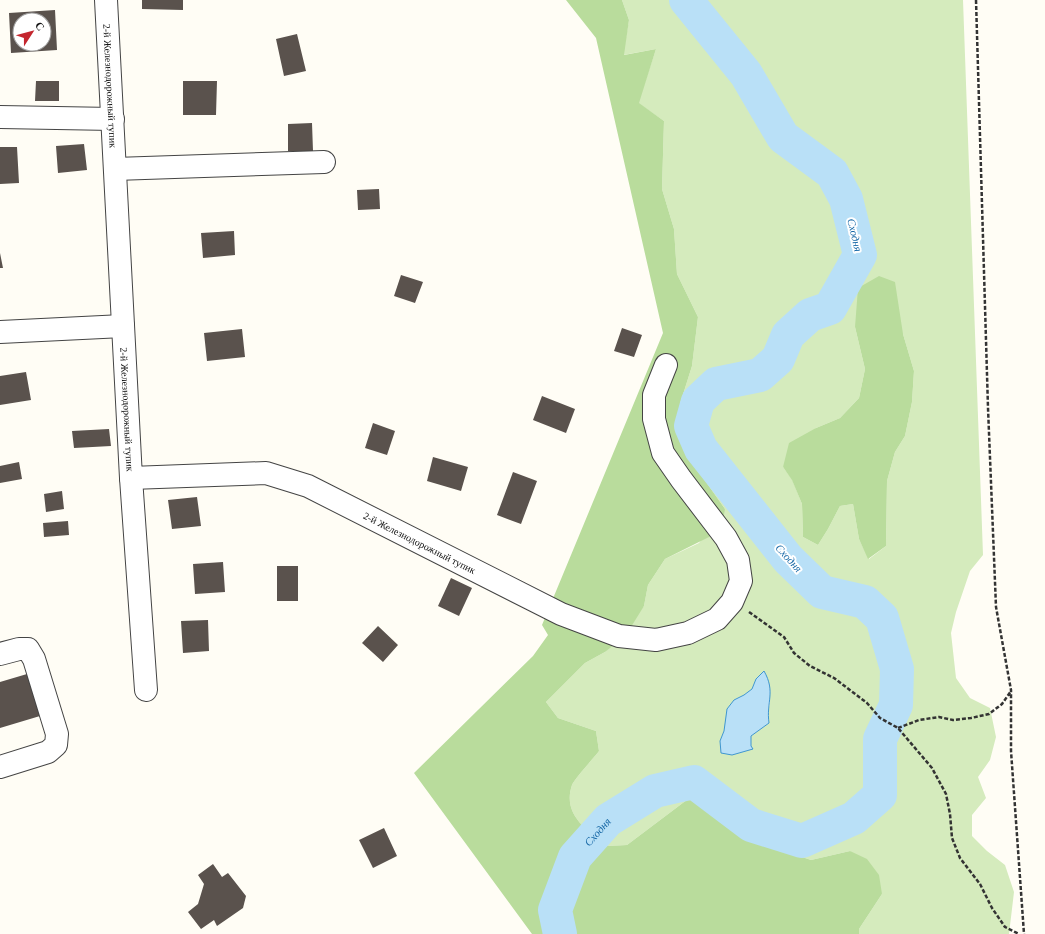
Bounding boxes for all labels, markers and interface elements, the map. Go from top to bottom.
north arrow [12,12,52,52]
text: С [33,19,47,33]
street label: 2-й Железнодорожный тупик [102,24,119,148]
water label: Сходня [845,217,865,253]
street label: 2-й Железнодорожный тупик [119,347,136,472]
street label: 2-й Железнодорожный тупик [362,510,478,576]
water label: Сходня [773,542,805,574]
water label: Сходня [582,815,613,848]

